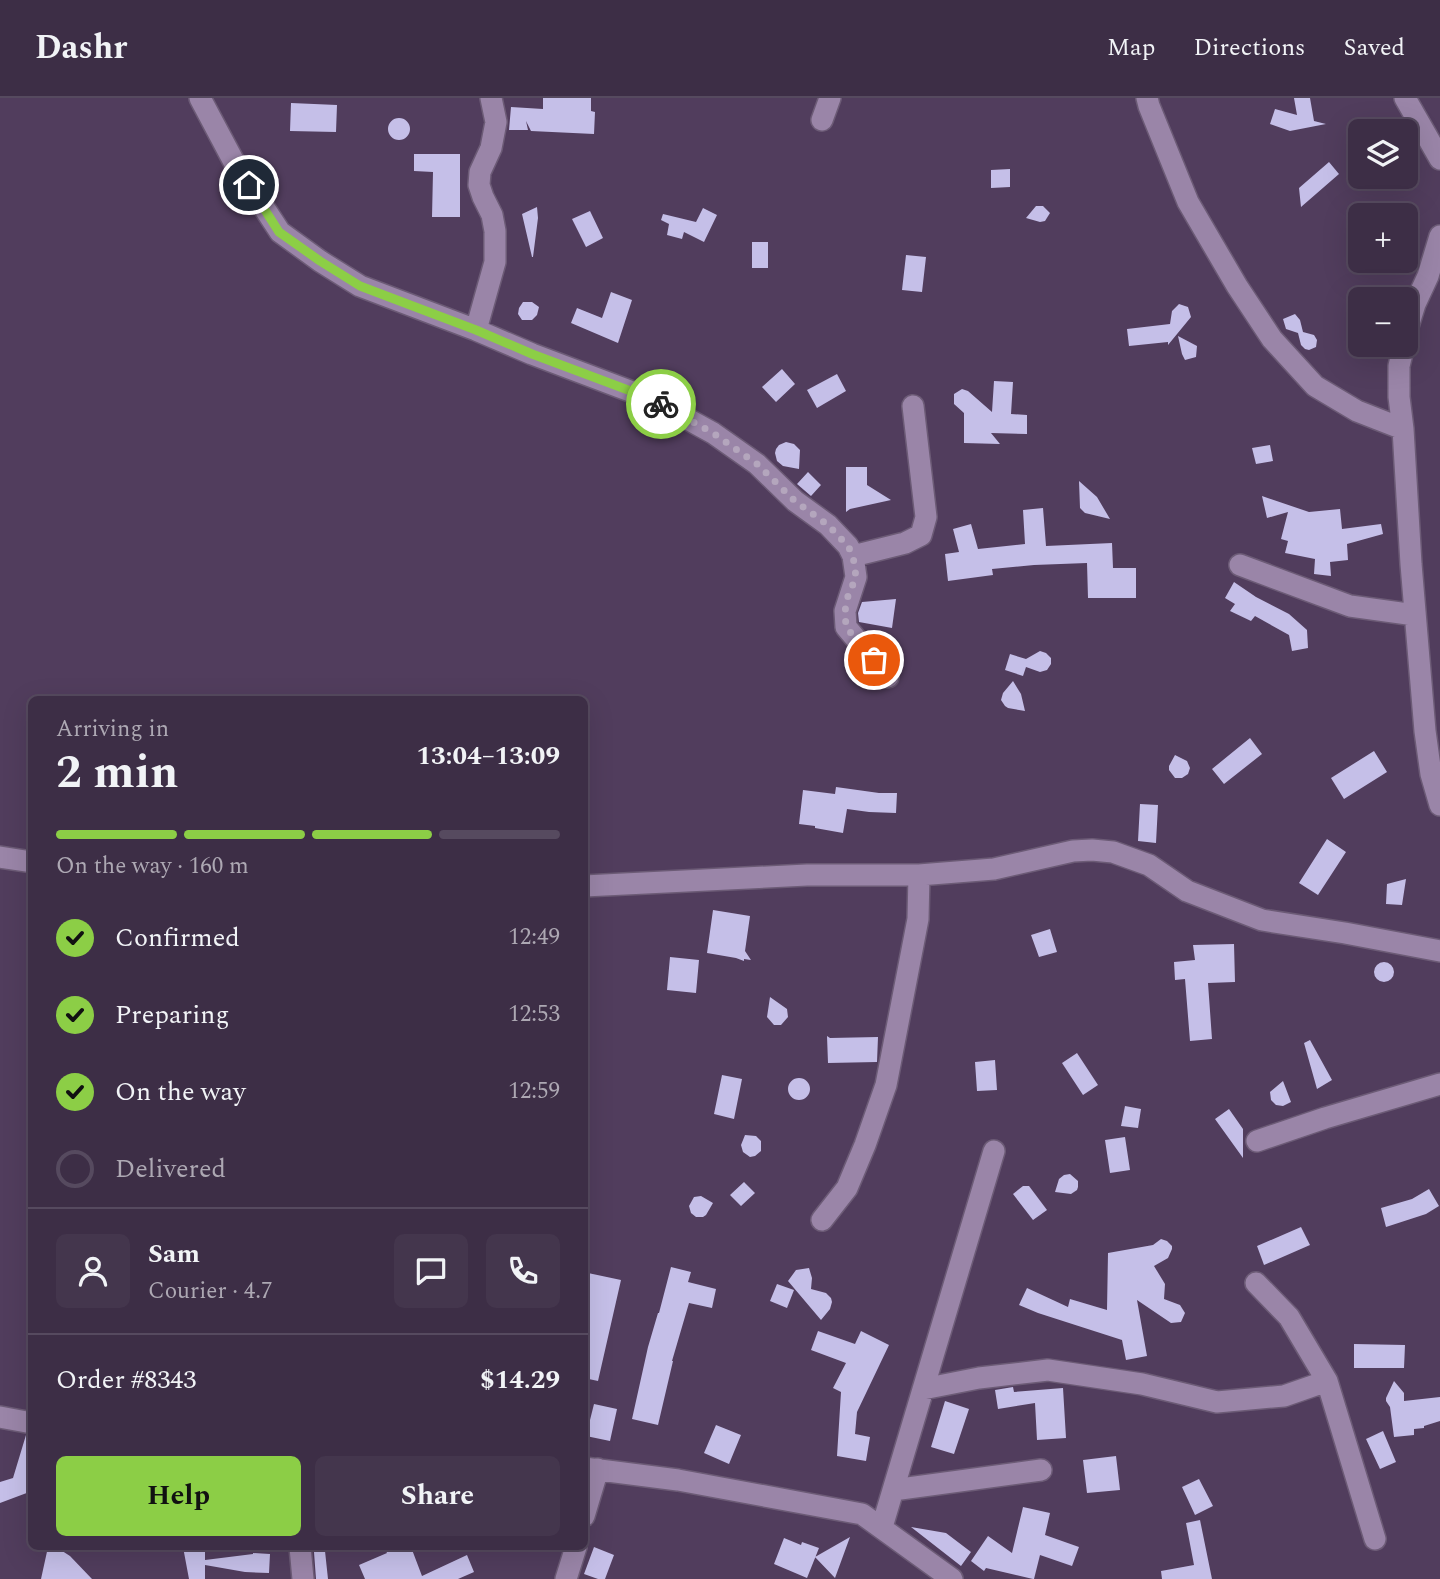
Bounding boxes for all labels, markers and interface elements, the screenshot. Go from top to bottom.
text: Dashr [35,23,127,73]
text: Map [1107,30,1155,66]
text: Directions [1193,30,1305,66]
text: Saved [1343,30,1405,66]
map controls [1348,119,1418,357]
button: layers [1348,119,1418,189]
pin [219,155,279,215]
icon: home [230,166,268,204]
button: + [1348,203,1418,273]
button: − [1348,287,1418,357]
courier [626,369,696,439]
icon: bike [642,385,680,423]
pin [844,630,904,690]
icon: bag [855,641,893,679]
text: Arriving in [56,712,169,747]
text: 13:04–13:09 [416,736,560,776]
text: 2 min [56,738,178,808]
text: On the way · 160 m [56,849,249,884]
text: Confirmed [115,918,240,958]
icon: check [56,919,94,957]
text: 12:49 [508,920,560,955]
text: Preparing [115,995,229,1035]
icon: check [56,996,94,1034]
text: 12:53 [508,997,560,1032]
text: On the way [115,1072,246,1112]
icon: check [56,1073,94,1111]
text: 12:59 [508,1074,560,1109]
text: Delivered [115,1149,226,1189]
button: person [56,1234,130,1308]
text: Sam [148,1234,200,1274]
button: chat [394,1234,468,1308]
button: phone [486,1234,560,1308]
text: Courier · 4.7 [148,1274,273,1309]
text: Order #8343 [56,1360,196,1400]
text: $14.29 [480,1360,560,1400]
button: Help [56,1456,301,1536]
button: Share [315,1456,560,1536]

